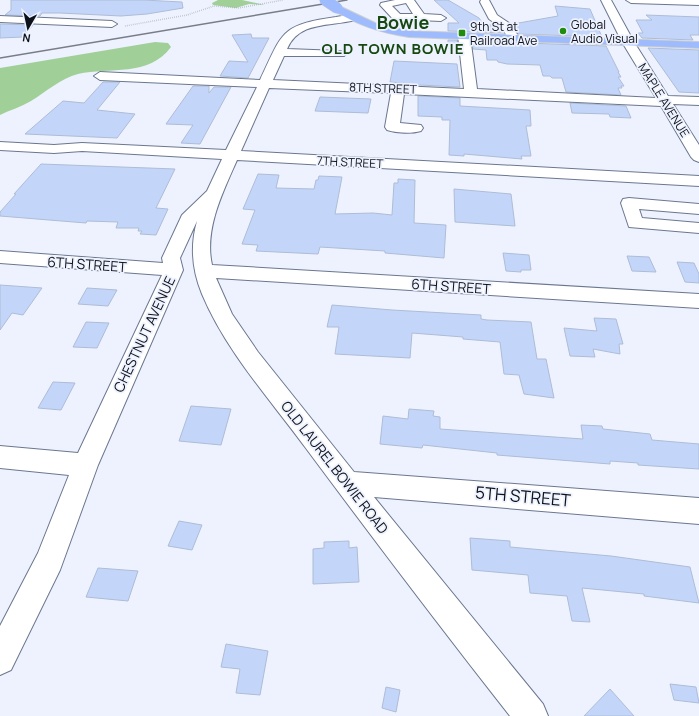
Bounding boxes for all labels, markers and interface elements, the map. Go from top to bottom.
north arrow [8,8,48,48]
district label: Bowie [377,10,429,34]
place label: Global Audio Visual [571,16,638,47]
place label: 9th St at Railroad Ave [470,18,537,49]
marker: Global Audio Visual [558,26,568,36]
marker: 9th St at Railroad Ave [457,28,467,38]
text: N [21,30,31,46]
district label: OLD TOWN BOWIE [322,38,464,59]
street label: MAPLE AVENUE [634,60,694,141]
street label: 8TH STREET [349,78,418,98]
street label: 7TH STREET [316,152,385,172]
street label: 6TH STREET [47,252,128,276]
street label: CHESTNUT AVENUE [109,273,179,395]
street label: 6TH STREET [411,274,492,298]
street label: OLD LAUREL BOWIE ROAD [277,397,393,537]
street label: 5TH STREET [474,480,572,512]

